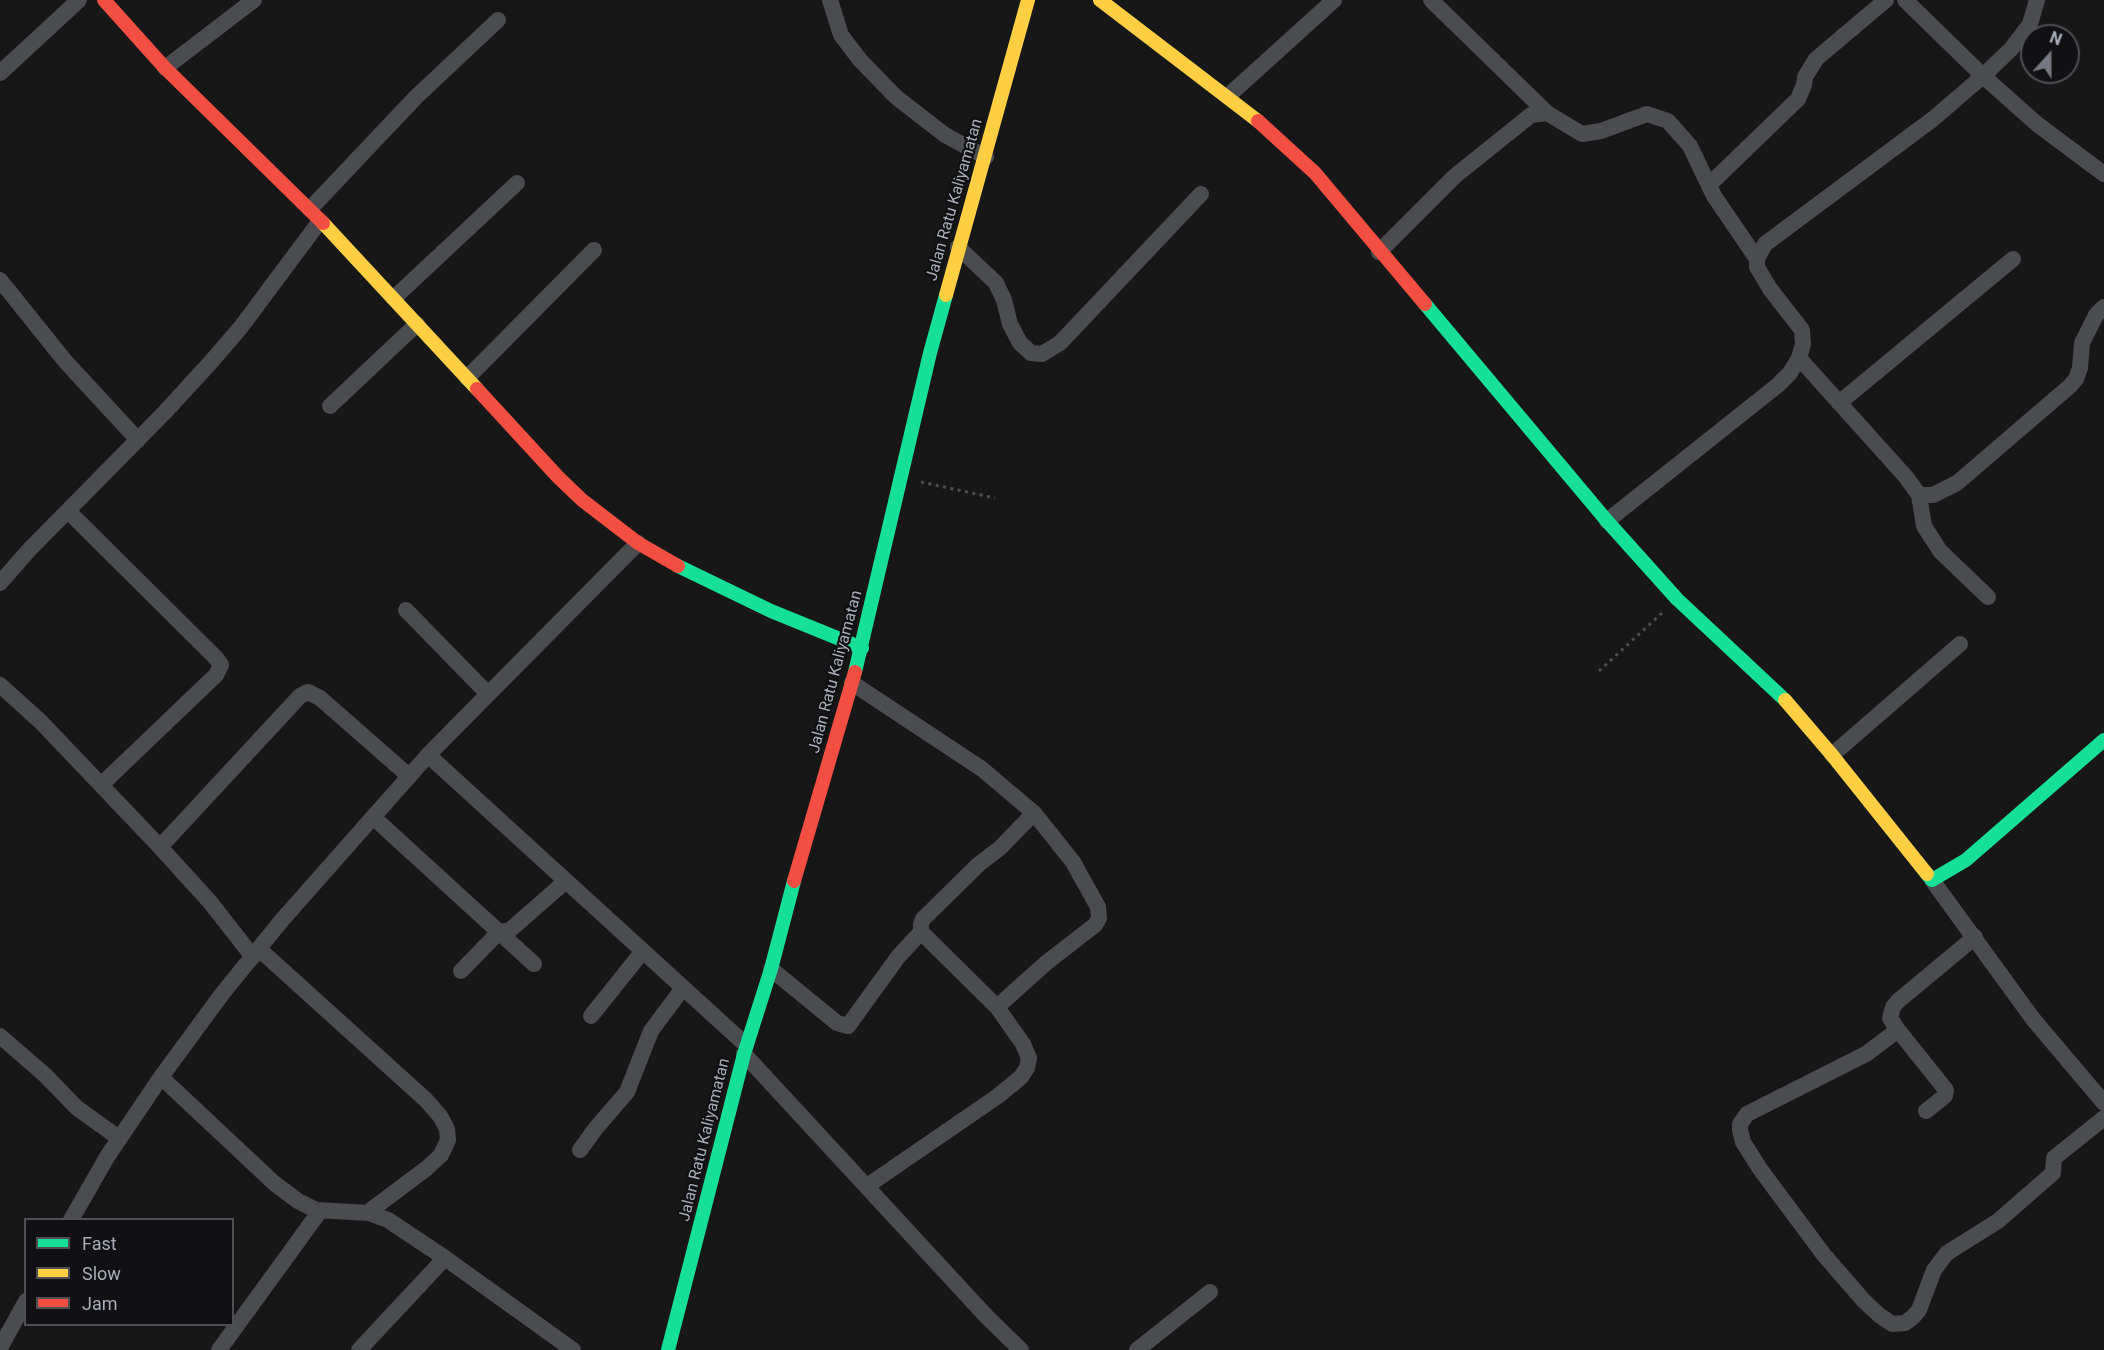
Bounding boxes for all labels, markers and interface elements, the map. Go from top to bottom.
north arrow [2020,24,2080,84]
text: N [2047,28,2065,49]
street label: Jalan Ratu Kaliyamatan [923,117,987,283]
street label: Jalan Ratu Kaliyamatan [805,589,867,755]
street label: Jalan Ratu Kaliyamatan [675,1056,735,1224]
legend [24,1218,234,1326]
text: Fast [82,1233,117,1254]
text: Slow [82,1263,121,1284]
text: Jam [82,1293,118,1314]

